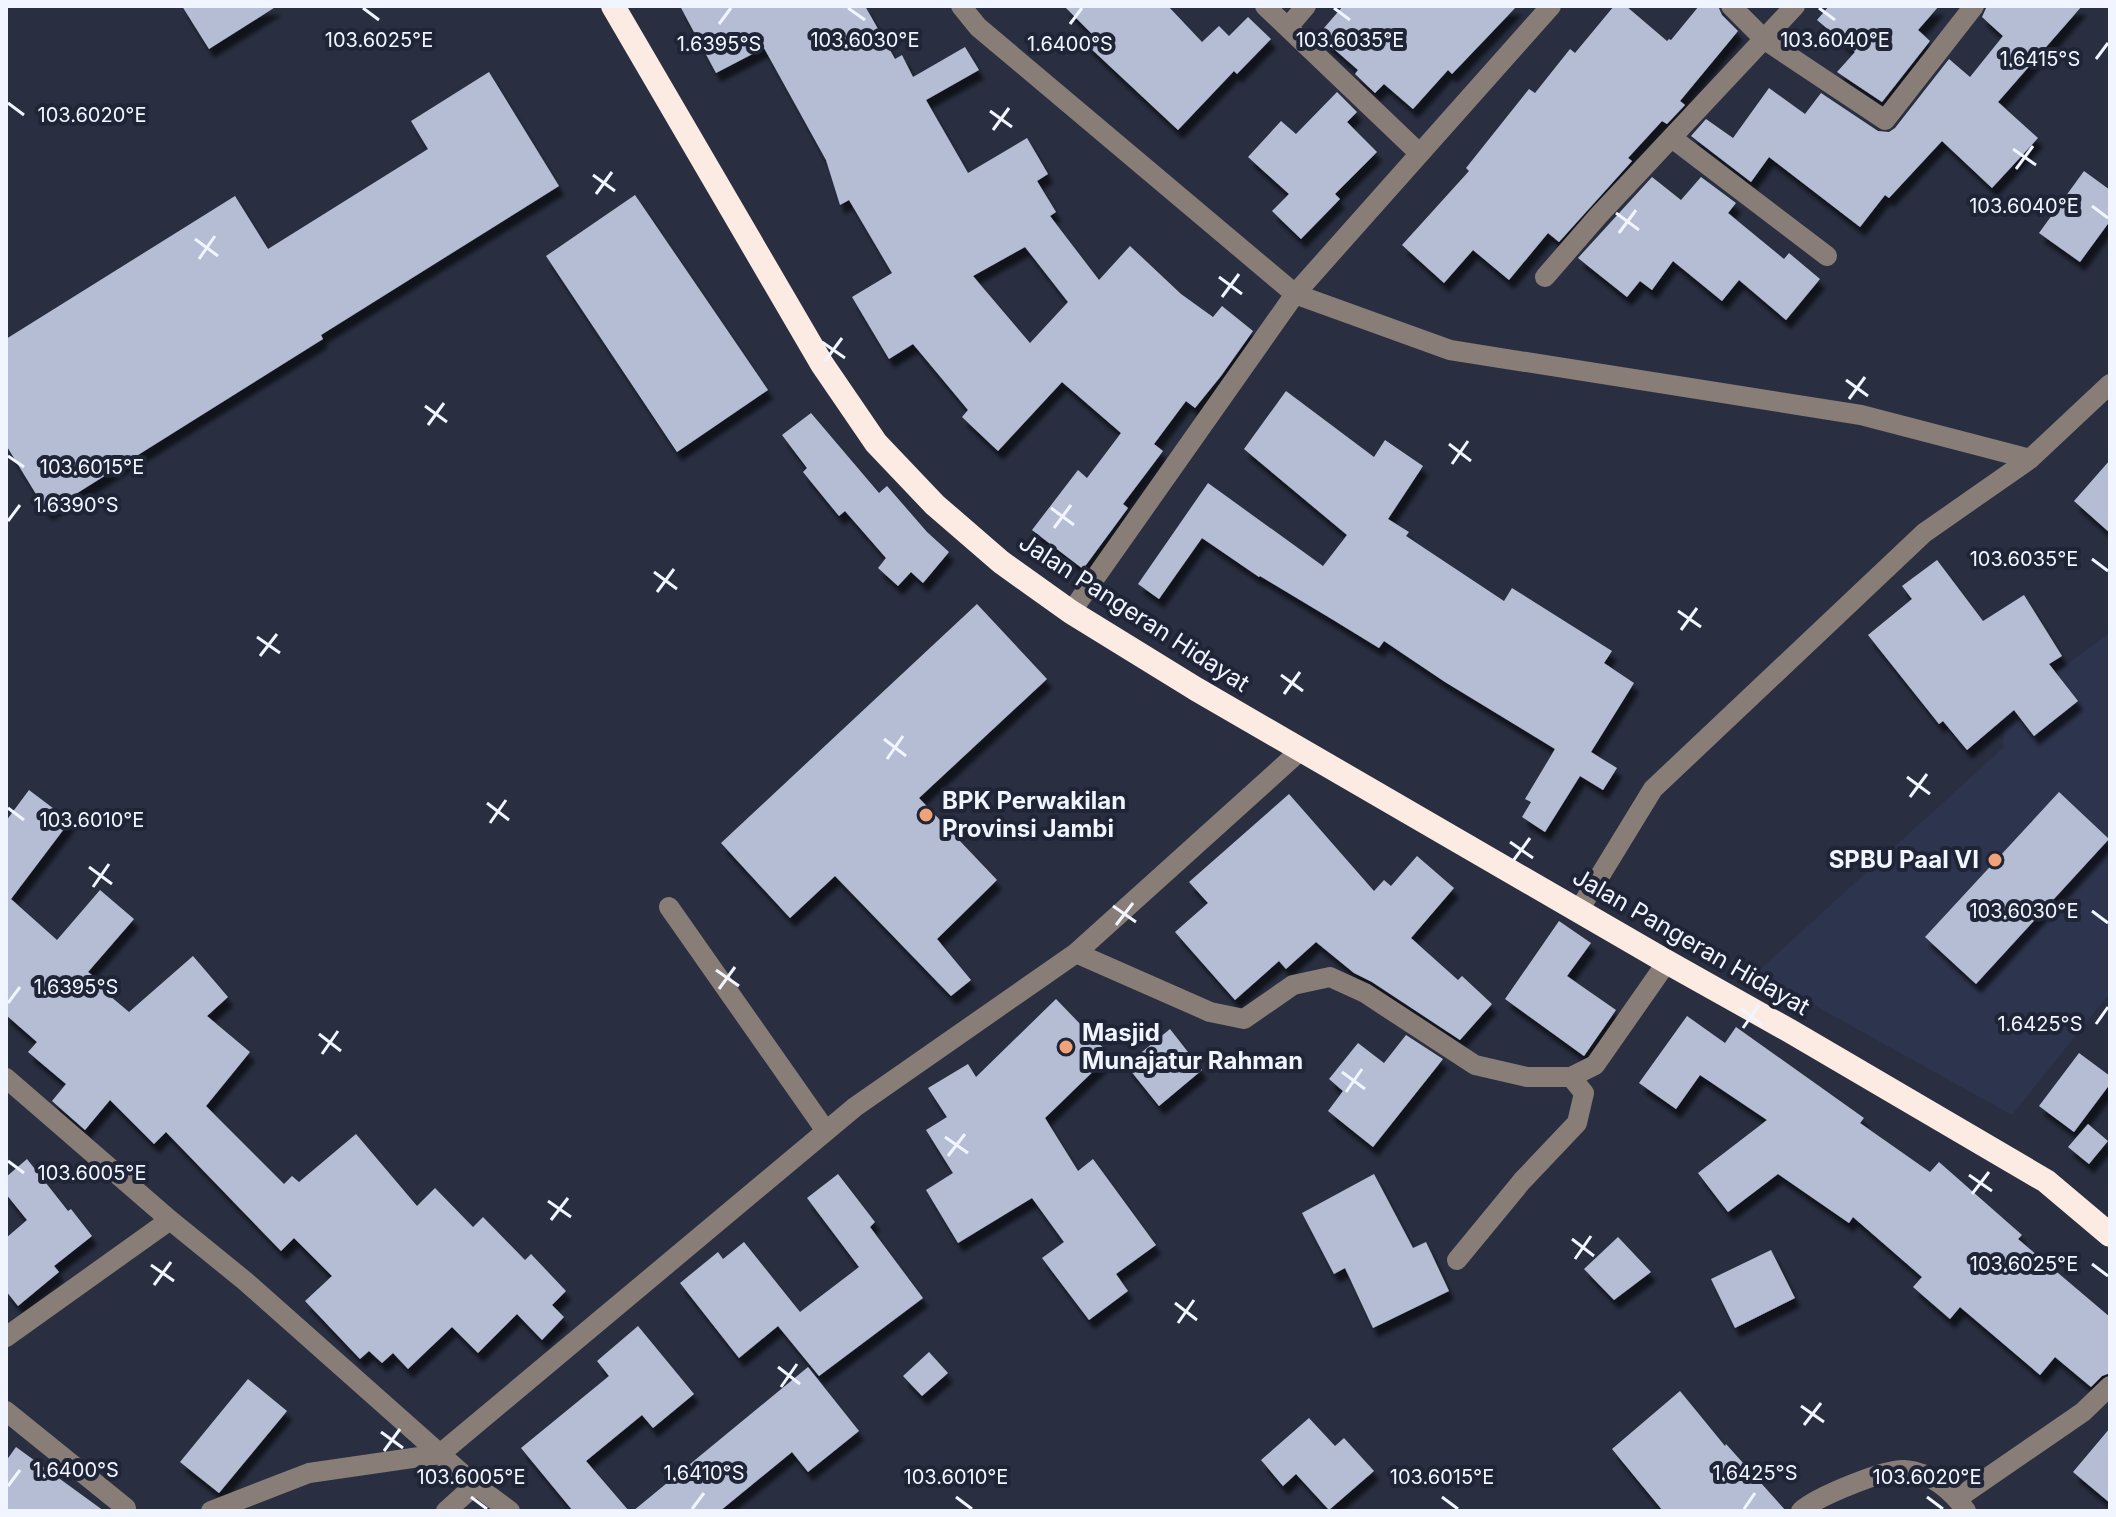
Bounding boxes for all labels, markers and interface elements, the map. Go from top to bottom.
text: 103.6025°E [325,28,433,52]
text: 103.6030°E [810,28,920,52]
text: 103.6035°E [1296,28,1404,52]
text: 103.6040°E [1780,28,1890,52]
text: 1.6395°S [677,32,761,56]
text: 1.6400°S [1027,32,1113,56]
text: 1.6415°S [2000,47,2080,71]
text: 103.6020°E [38,103,146,127]
text: 103.6040°E [1969,194,2079,218]
text: 103.6015°E [40,455,144,479]
text: 1.6390°S [33,493,119,517]
street label: Jalan Pangeran Hidayat [1014,527,1255,698]
text: 103.6035°E [1970,547,2078,571]
place label: BPK Perwakilan Provinsi Jambi [942,786,1126,843]
marker: BPK Perwakilan Provinsi Jambi [917,806,935,824]
text: 103.6010°E [40,808,144,832]
place label: SPBU Paal VI [1829,845,1979,874]
marker: SPBU Paal VI [1986,851,2004,869]
street label: Jalan Pangeran Hidayat [1568,862,1815,1021]
text: 103.6030°E [1969,899,2079,923]
text: 1.6395°S [34,975,118,999]
text: 1.6425°S [1997,1012,2083,1036]
place label: Masjid Munajatur Rahman [1082,1018,1303,1075]
marker: Masjid Munajatur Rahman [1057,1038,1075,1056]
text: 103.6005°E [38,1161,146,1185]
text: 103.6025°E [1970,1252,2078,1276]
text: 1.6400°S [33,1458,119,1482]
text: 1.6410°S [663,1461,745,1485]
text: 1.6425°S [1712,1461,1798,1485]
text: 103.6005°E [417,1465,525,1489]
text: 103.6010°E [904,1465,1008,1489]
text: 103.6015°E [1390,1465,1494,1489]
text: 103.6020°E [1873,1465,1981,1489]

